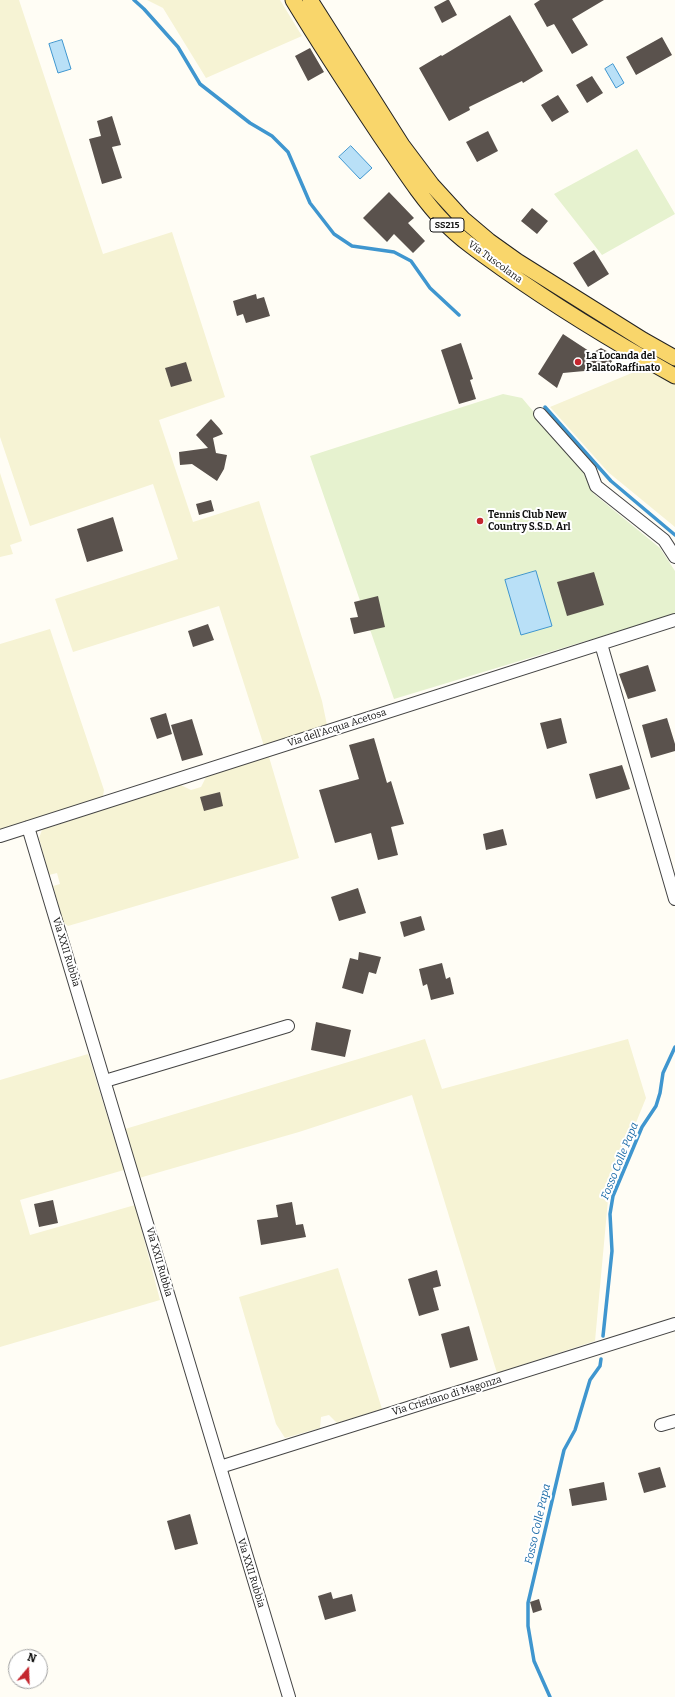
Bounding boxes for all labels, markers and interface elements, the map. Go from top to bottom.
road number: SS215 [430,218,464,232]
street label: Via Tuscolana [466,238,524,286]
place label: La Locanda del PalatoRaffinato [586,350,660,374]
marker: La Locanda del PalatoRaffinato [573,357,583,367]
place label: Tennis Club New Country S.S.D. Arl [488,509,571,532]
marker: Tennis Club New Country S.S.D. Arl [475,516,485,526]
street label: Via dell'Acqua Acetosa [286,706,388,750]
street label: Via XXII Rubbia [50,916,82,988]
water label: Fosso Colle Papa [598,1120,642,1202]
street label: Via XXII Rubbia [143,1226,175,1298]
street label: Via Cristiano di Magonza [391,1374,503,1418]
water label: Fosso Colle Papa [522,1482,554,1566]
street label: Via XXII Rubbia [235,1537,267,1609]
north arrow [8,1649,48,1689]
text: N [26,1651,38,1666]

